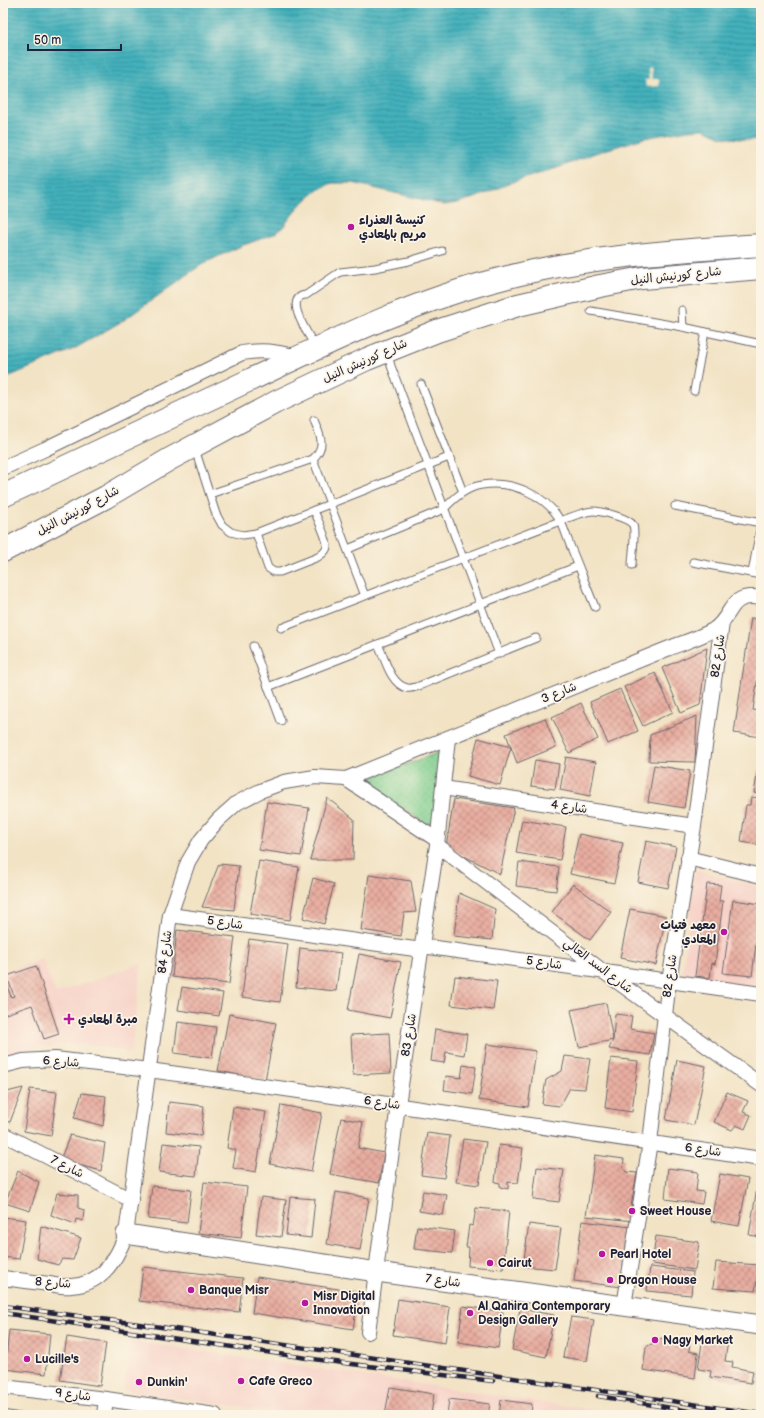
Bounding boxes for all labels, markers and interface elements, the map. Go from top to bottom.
scale bar [28,26,121,52]
text: 50 m [34,33,61,48]
place label: كنيسة العذراء مريم بالمعادي [359,213,426,243]
marker: كنيسة العذراء مريم بالمعادي [346,222,356,232]
street label: شارع كورنيش النيل [630,264,722,289]
street label: شارع كورنيش النيل [320,336,410,387]
street label: شارع كورنيش النيل [34,483,122,540]
street label: شارع 82 [708,634,729,679]
street label: شارع 3 [539,679,579,708]
street label: شارع 4 [550,797,588,818]
street label: شارع 5 [206,913,244,934]
place label: معهد فتيات المعادي [661,918,716,948]
marker: معهد فتيات المعادي [719,927,729,937]
street label: شارع 84 [155,929,176,975]
street label: شارع السد العالي [559,935,635,999]
street label: شارع 5 [525,953,563,974]
street label: شارع 82 [660,954,681,999]
place label: مبرة المعادي [78,1012,138,1028]
street label: شارع 83 [398,1012,421,1058]
marker: مبرة المعادي [63,1013,75,1025]
street label: شارع 6 [42,1053,80,1072]
street label: شارع 6 [363,1093,401,1114]
street label: شارع 6 [684,1140,722,1161]
street label: شارع 7 [47,1152,86,1183]
place label: Sweet House [640,1204,711,1219]
marker: Sweet House [627,1206,637,1216]
place label: Pearl Hotel [610,1247,671,1262]
marker: Pearl Hotel [597,1249,607,1259]
place label: Cairut [498,1256,532,1271]
marker: Cairut [485,1258,495,1268]
street label: شارع 7 [424,1271,461,1292]
place label: Dragon House [618,1273,697,1288]
street label: شارع 8 [34,1274,72,1293]
marker: Dragon House [605,1275,615,1285]
place label: Banque Misr [199,1283,269,1298]
marker: Banque Misr [186,1285,196,1295]
place label: Misr Digital Innovation [313,1289,375,1318]
marker: Misr Digital Innovation [300,1298,310,1308]
place label: Al Qahira Contemporary Design Gallery [477,1299,611,1328]
marker: Al Qahira Contemporary Design Gallery [465,1308,475,1318]
place label: Nagy Market [663,1333,733,1348]
marker: Nagy Market [650,1335,660,1345]
place label: Lucille's [35,1352,79,1367]
marker: Lucille's [22,1354,32,1364]
place label: Cafe Greco [249,1374,312,1389]
place label: Dunkin' [147,1375,188,1390]
marker: Cafe Greco [236,1376,246,1386]
marker: Dunkin' [134,1377,144,1387]
street label: شارع 9 [54,1385,92,1406]

